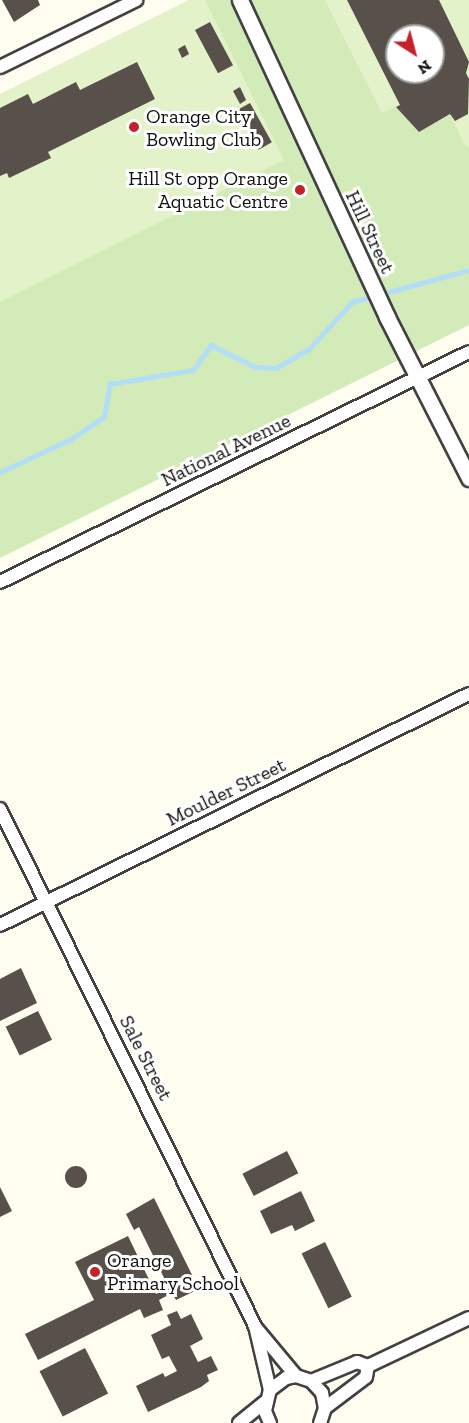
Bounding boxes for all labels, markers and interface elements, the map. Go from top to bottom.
north arrow [385,24,445,84]
text: N [414,56,435,79]
place label: Orange City Bowling Club [146,104,261,151]
marker: Orange City Bowling Club [127,120,141,134]
place label: Hill St opp Orange Aquatic Centre [128,166,288,213]
marker: Hill St opp Orange Aquatic Centre [293,183,307,197]
street label: Hill Street [340,187,400,277]
street label: National Avenue [157,408,295,492]
street label: Moulder Street [162,753,290,831]
street label: Sale Street [114,1011,178,1105]
place label: Orange Primary School [107,1248,239,1295]
marker: Orange Primary School [88,1265,102,1279]

